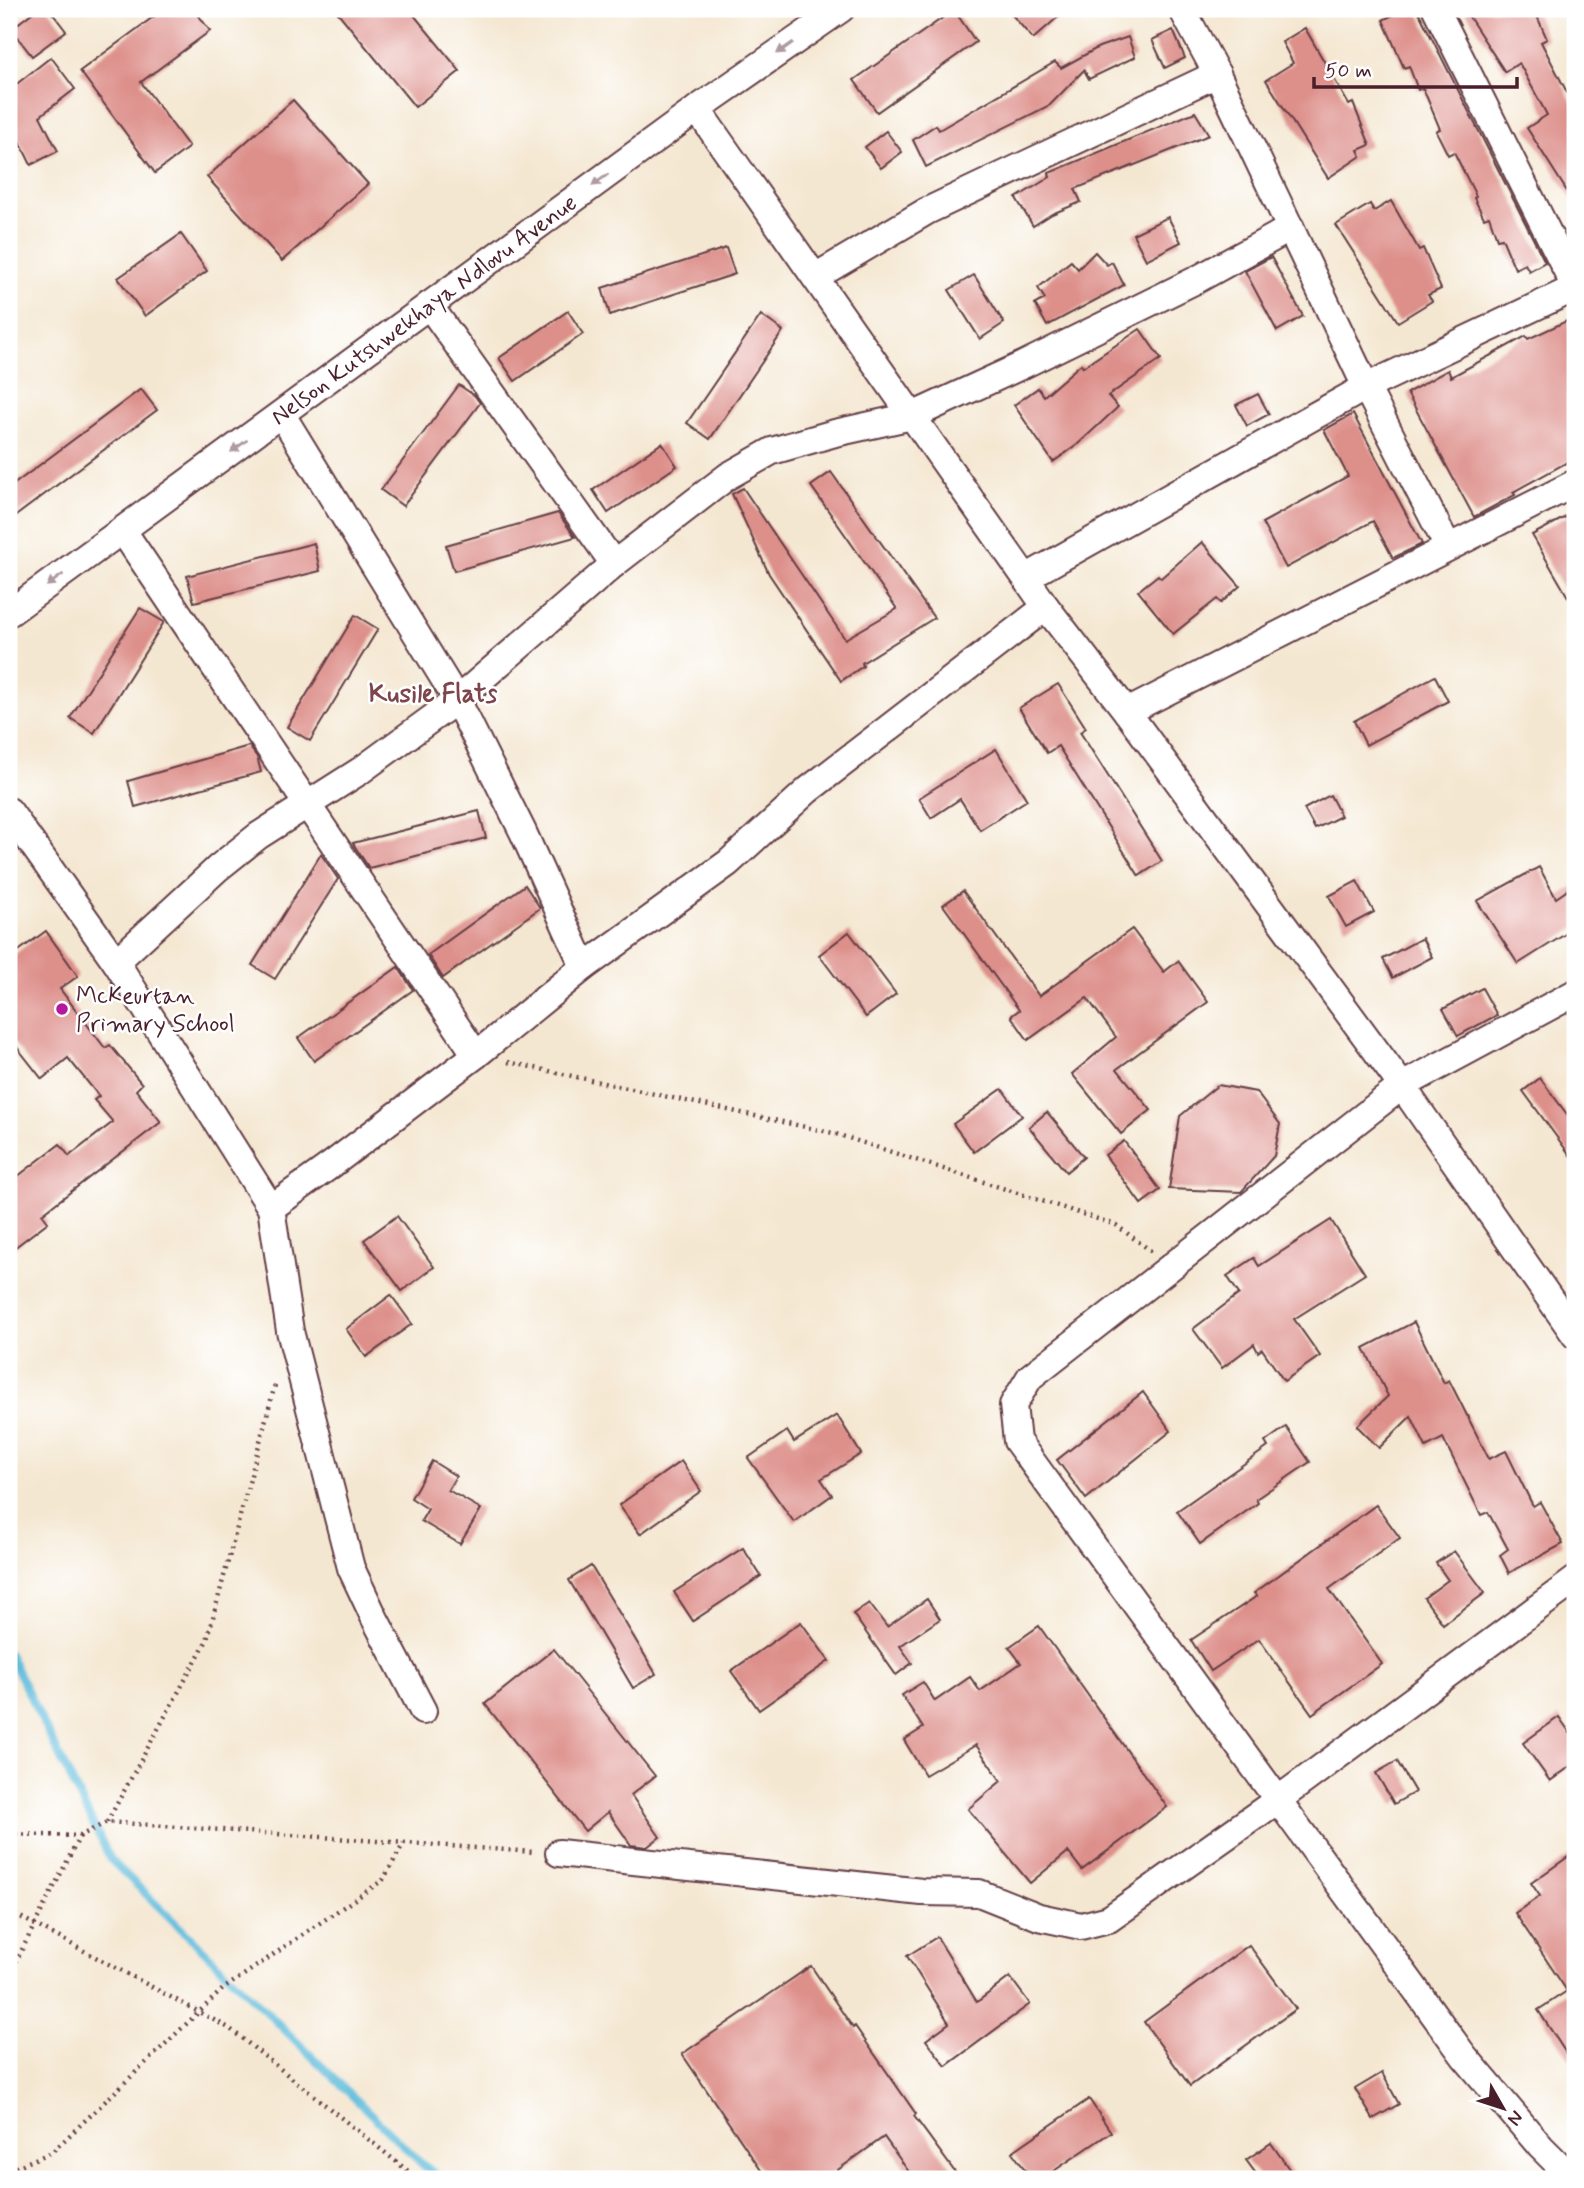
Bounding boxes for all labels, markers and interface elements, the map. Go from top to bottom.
one-way arrow [776,41,794,55]
scale bar [1314,46,1518,90]
text: 50 m [1325,57,1372,85]
one-way arrow [591,173,609,187]
street label: Nelson Kutshwekhaya Ndlovu Avenue [265,188,584,433]
one-way arrow [230,439,248,453]
one-way arrow [46,573,64,587]
district label: Kusile Flats [369,678,498,712]
place label: McKeurtan Primary School [76,981,235,1040]
marker: McKeurtan Primary School [54,1001,70,1017]
north arrow [1468,2072,1538,2142]
text: N [1501,2105,1529,2131]

